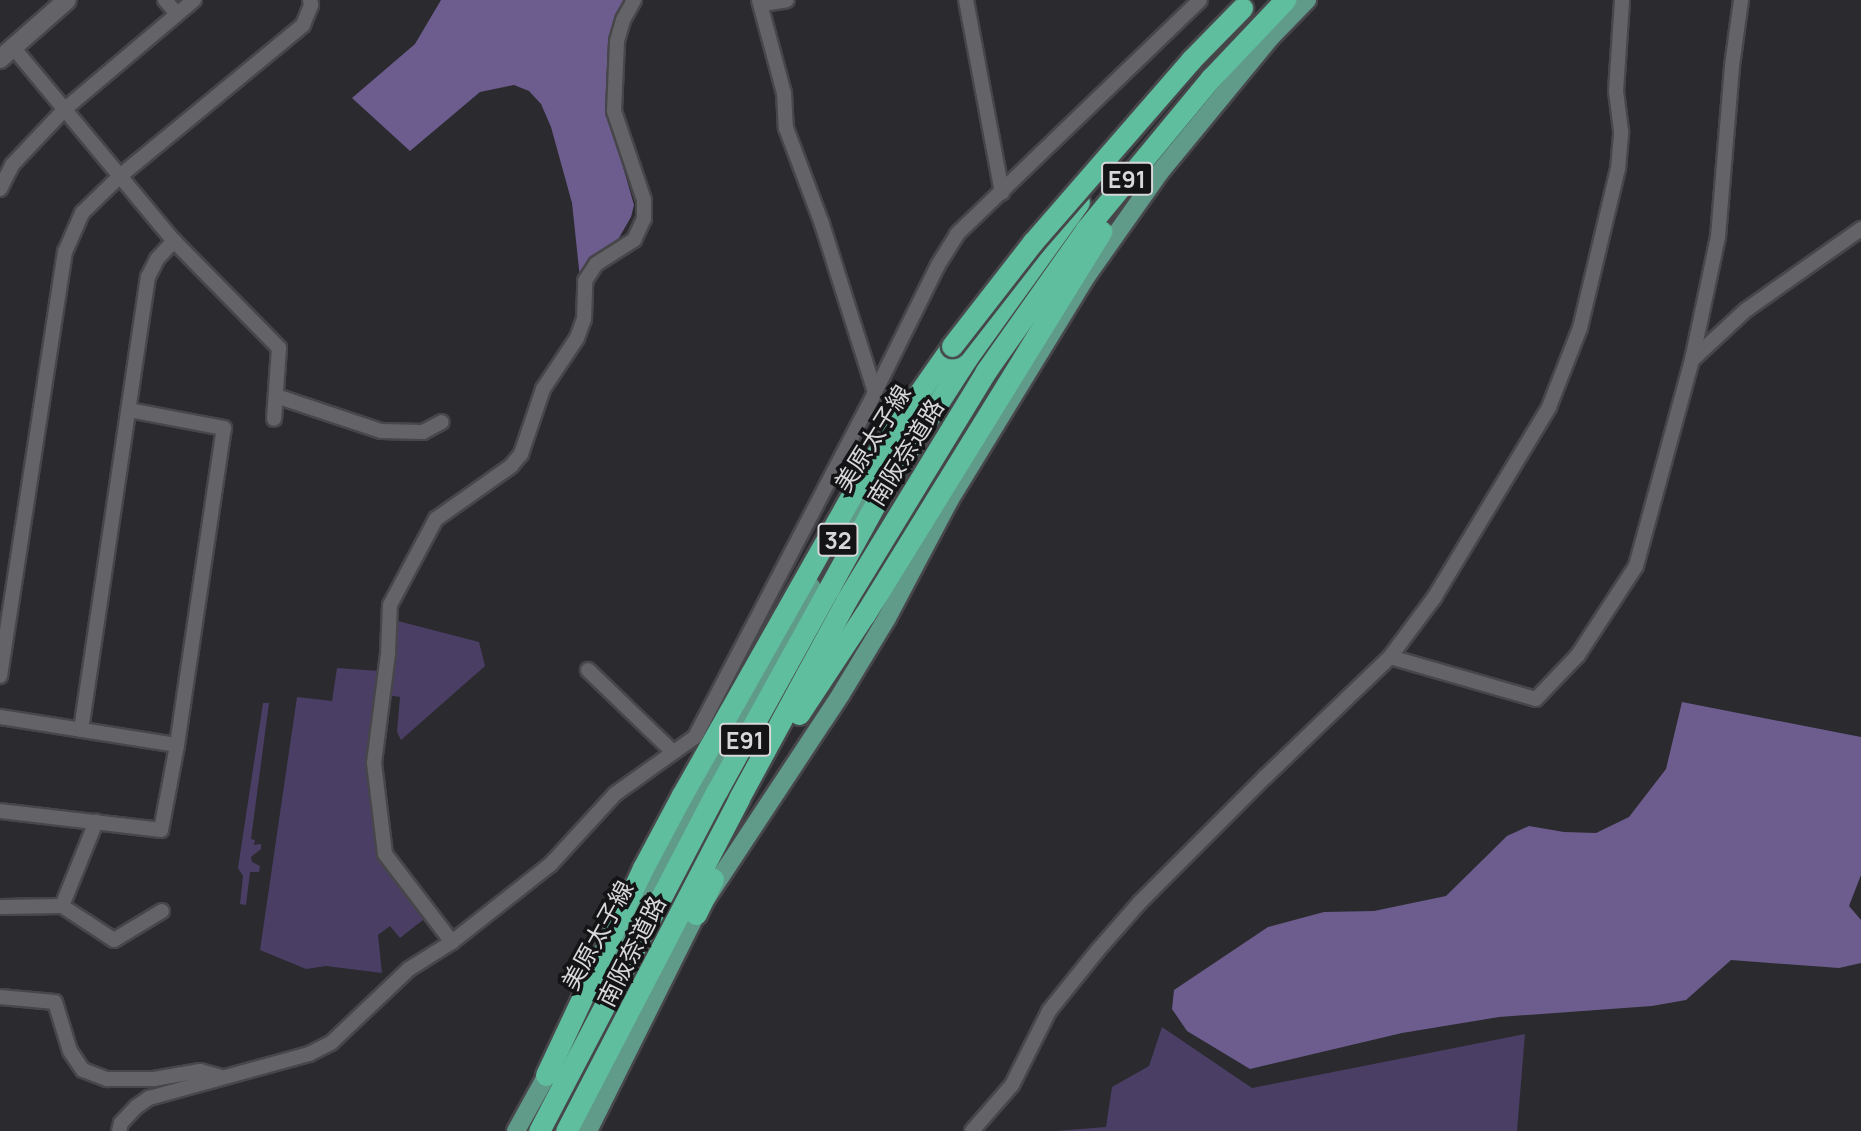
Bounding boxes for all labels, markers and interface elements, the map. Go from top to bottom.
road number: E91 [1101,160,1153,198]
street label: 美原太子線 [828,379,916,497]
street label: 南阪奈道路 [861,393,949,511]
road number: 32 [817,520,859,560]
road number: E91 [719,720,771,760]
street label: 美原太子線 [555,876,639,994]
street label: 南阪奈道路 [591,891,671,1011]

